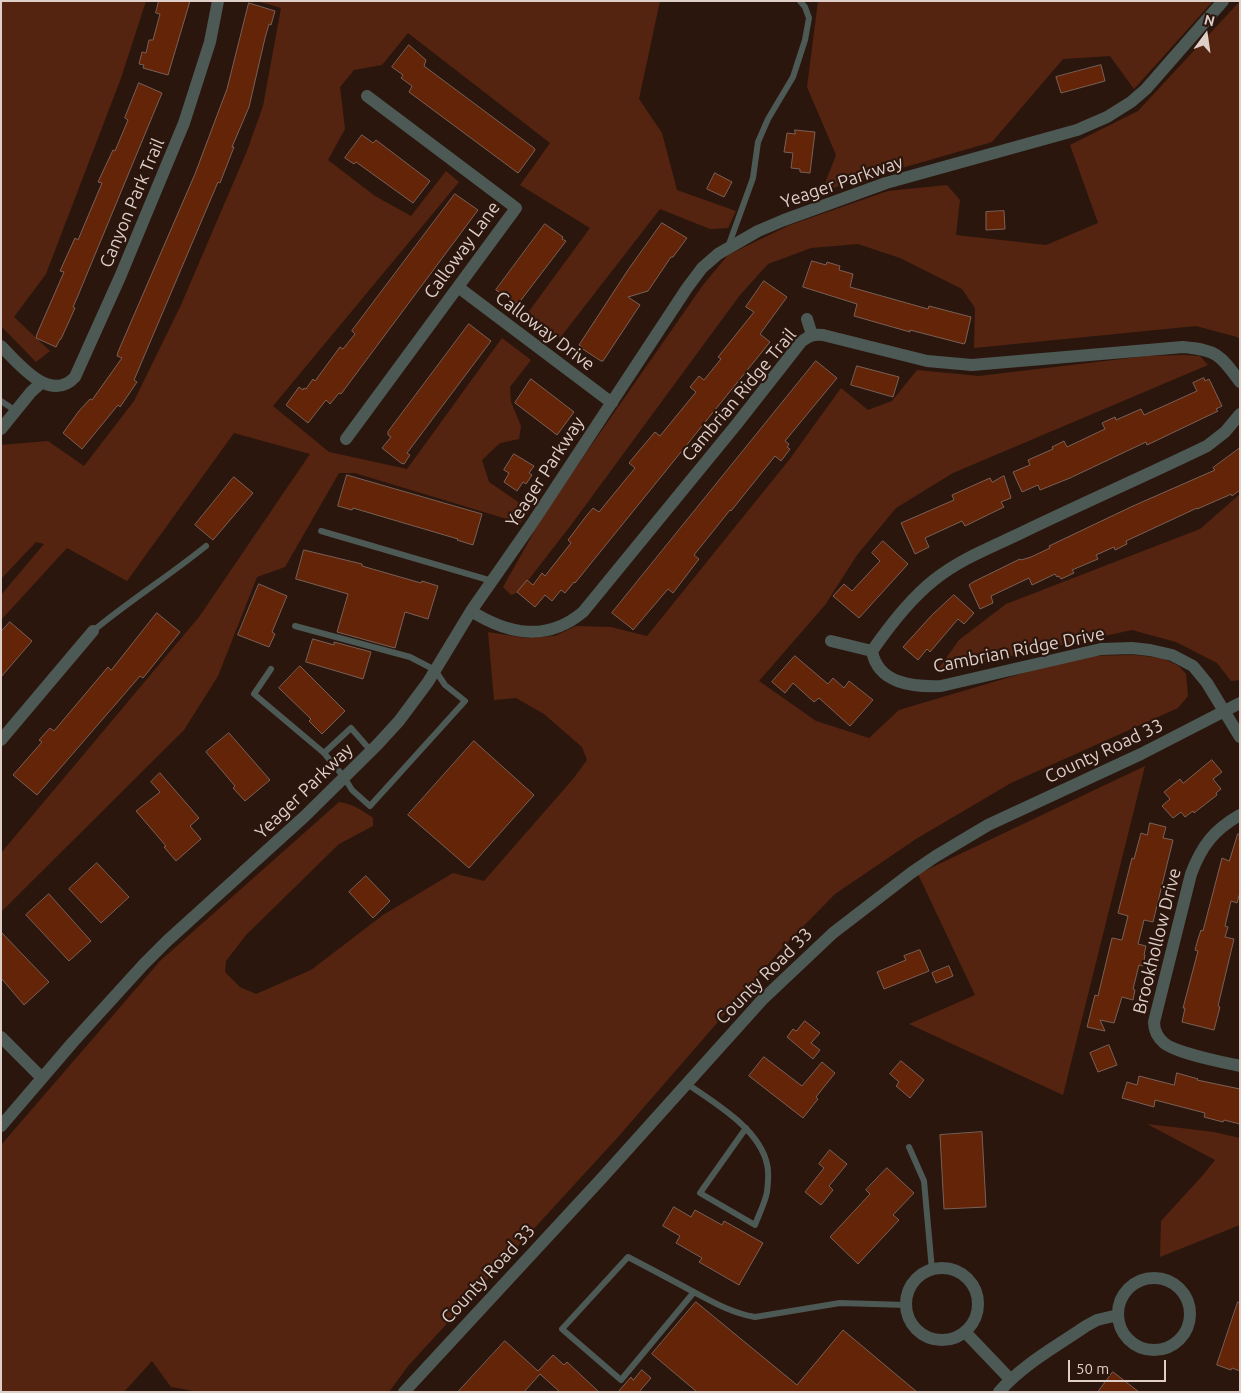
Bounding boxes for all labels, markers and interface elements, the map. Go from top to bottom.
north arrow [1181,10,1231,60]
text: N [1203,11,1217,29]
street label: Canyon Park Trail [95,135,169,271]
street label: Yeager Parkway [778,151,906,213]
street label: Calloway Lane [420,197,504,303]
street label: Calloway Drive [491,287,599,375]
street label: Cambrian Ridge Trail [677,324,801,466]
street label: Yeager Parkway [501,413,589,531]
street label: Cambrian Ridge Drive [931,623,1107,677]
street label: County Road 33 [1041,714,1167,788]
street label: Yeager Parkway [251,739,357,843]
street label: Brookhollow Drive [1128,866,1186,1016]
street label: County Road 33 [711,923,817,1029]
street label: County Road 33 [436,1220,540,1328]
scale bar [1071,1350,1168,1382]
text: 50 m [1076,1360,1109,1377]

